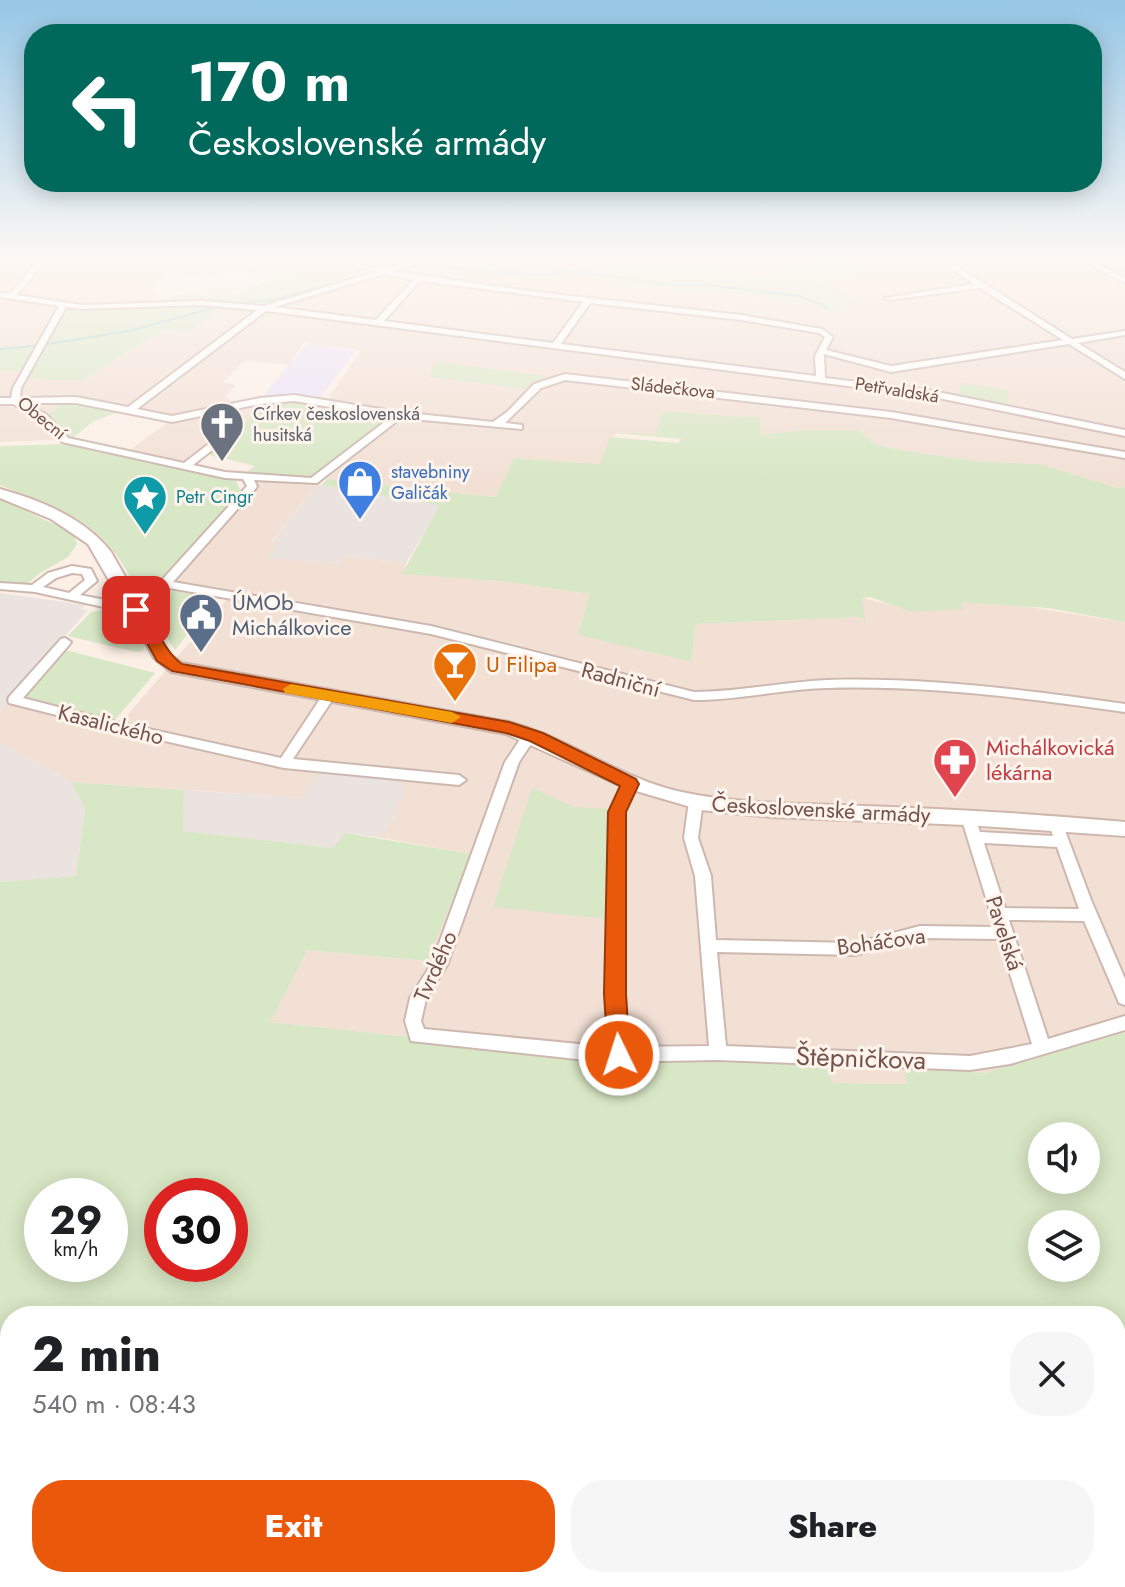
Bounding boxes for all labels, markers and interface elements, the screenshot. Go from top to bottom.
text: 170 m [188,41,350,122]
icon: left [56,56,160,160]
text: Československé armády [188,116,546,168]
street label: Sládečkova [630,371,716,405]
street label: Petřvaldská [853,371,941,409]
street label: Obecní [12,390,73,447]
church icon: Církev československá husitská [198,400,246,463]
place label: Církev československá husitská [253,401,420,448]
shop icon: stavebniny Galičák [336,458,384,521]
place label: stavebniny Galičák [391,459,470,506]
place icon: Petr Cingr [121,473,169,536]
place label: Petr Cingr [176,484,254,510]
pin [102,576,170,644]
place label: ÚMOb Michálkovice [232,586,352,643]
icon: arrive [114,588,158,632]
public building icon: ÚMOb Michálkovice [177,591,225,654]
bar icon: U Filipa [431,640,479,703]
place label: U Filipa [486,648,557,680]
street label: Radniční [578,653,665,705]
street label: Kasalického [55,695,167,753]
place label: Michálkovická lékárna [986,731,1115,788]
pharmacy icon: Michálkovická lékárna [931,736,979,799]
street label: Československé armády [711,787,931,831]
street label: Pavelská [978,892,1032,974]
street label: Boháčova [835,919,927,963]
street label: Tvrdého [405,926,465,1006]
position arrow [577,1013,661,1097]
street label: Štěpničkova [795,1037,927,1079]
map controls [1028,1122,1100,1282]
button: sound [1028,1122,1100,1194]
speed limit sign: 30 [144,1178,248,1282]
text: 29 [50,1191,103,1249]
button: layers [1028,1210,1100,1282]
text: km/h [53,1235,99,1264]
text: 2 min [32,1320,161,1389]
button: close [1010,1332,1094,1416]
text: 540 m · 08:43 [32,1385,196,1423]
button: Exit [32,1480,555,1572]
button: Share [571,1480,1094,1572]

